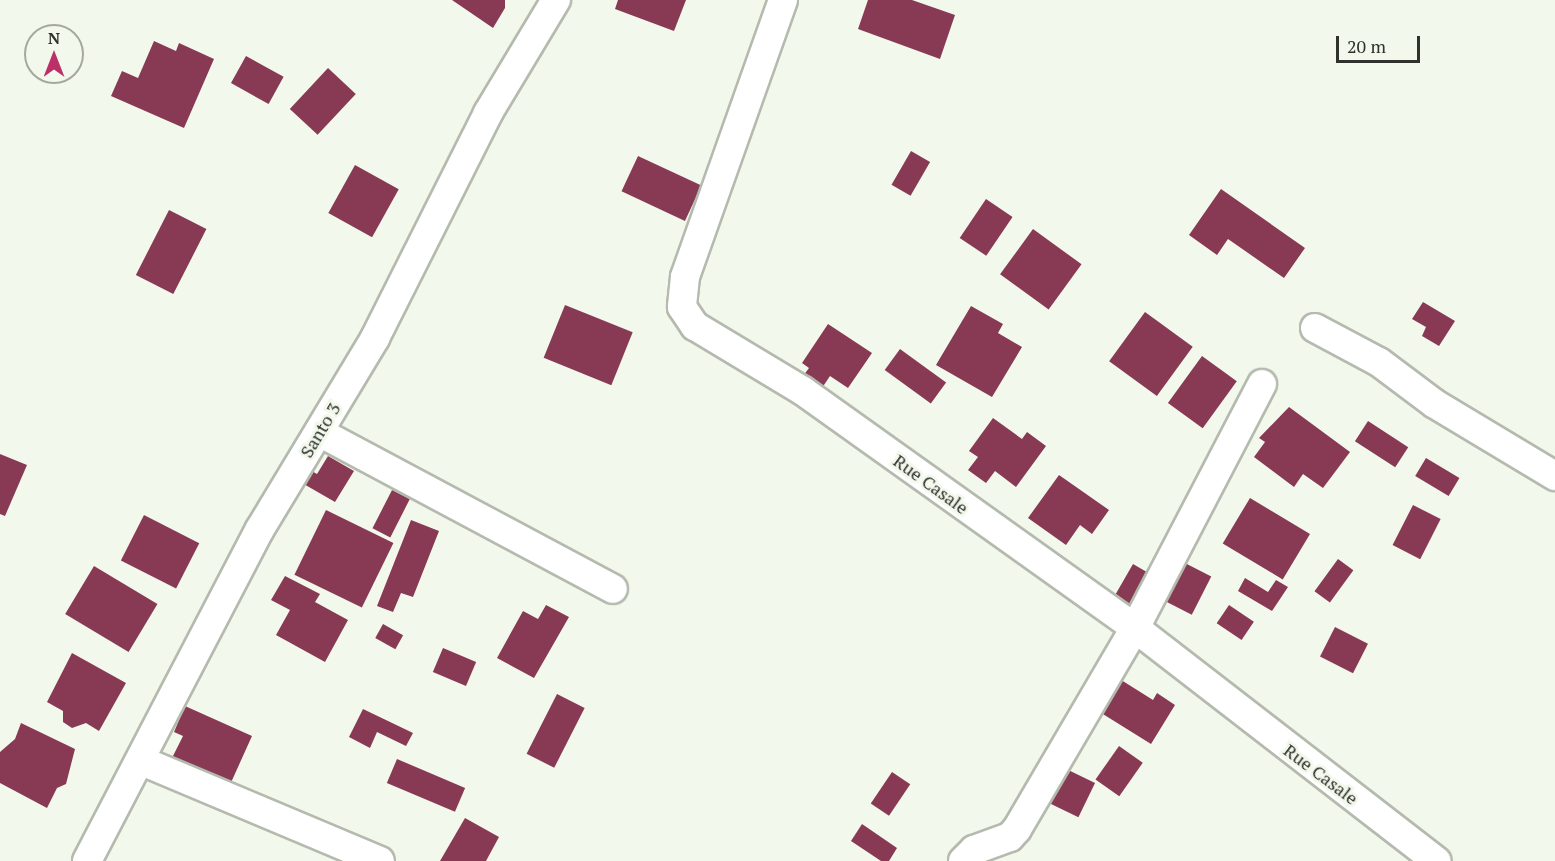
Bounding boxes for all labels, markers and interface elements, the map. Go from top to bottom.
north arrow [24,24,84,84]
scale bar [1339,24,1423,62]
text: N [48,27,60,49]
text: 20 m [1347,34,1386,58]
street label: Santo 3 [295,399,345,461]
street label: Rue Casale [889,450,973,518]
street label: Rue Casale [1280,739,1362,809]

